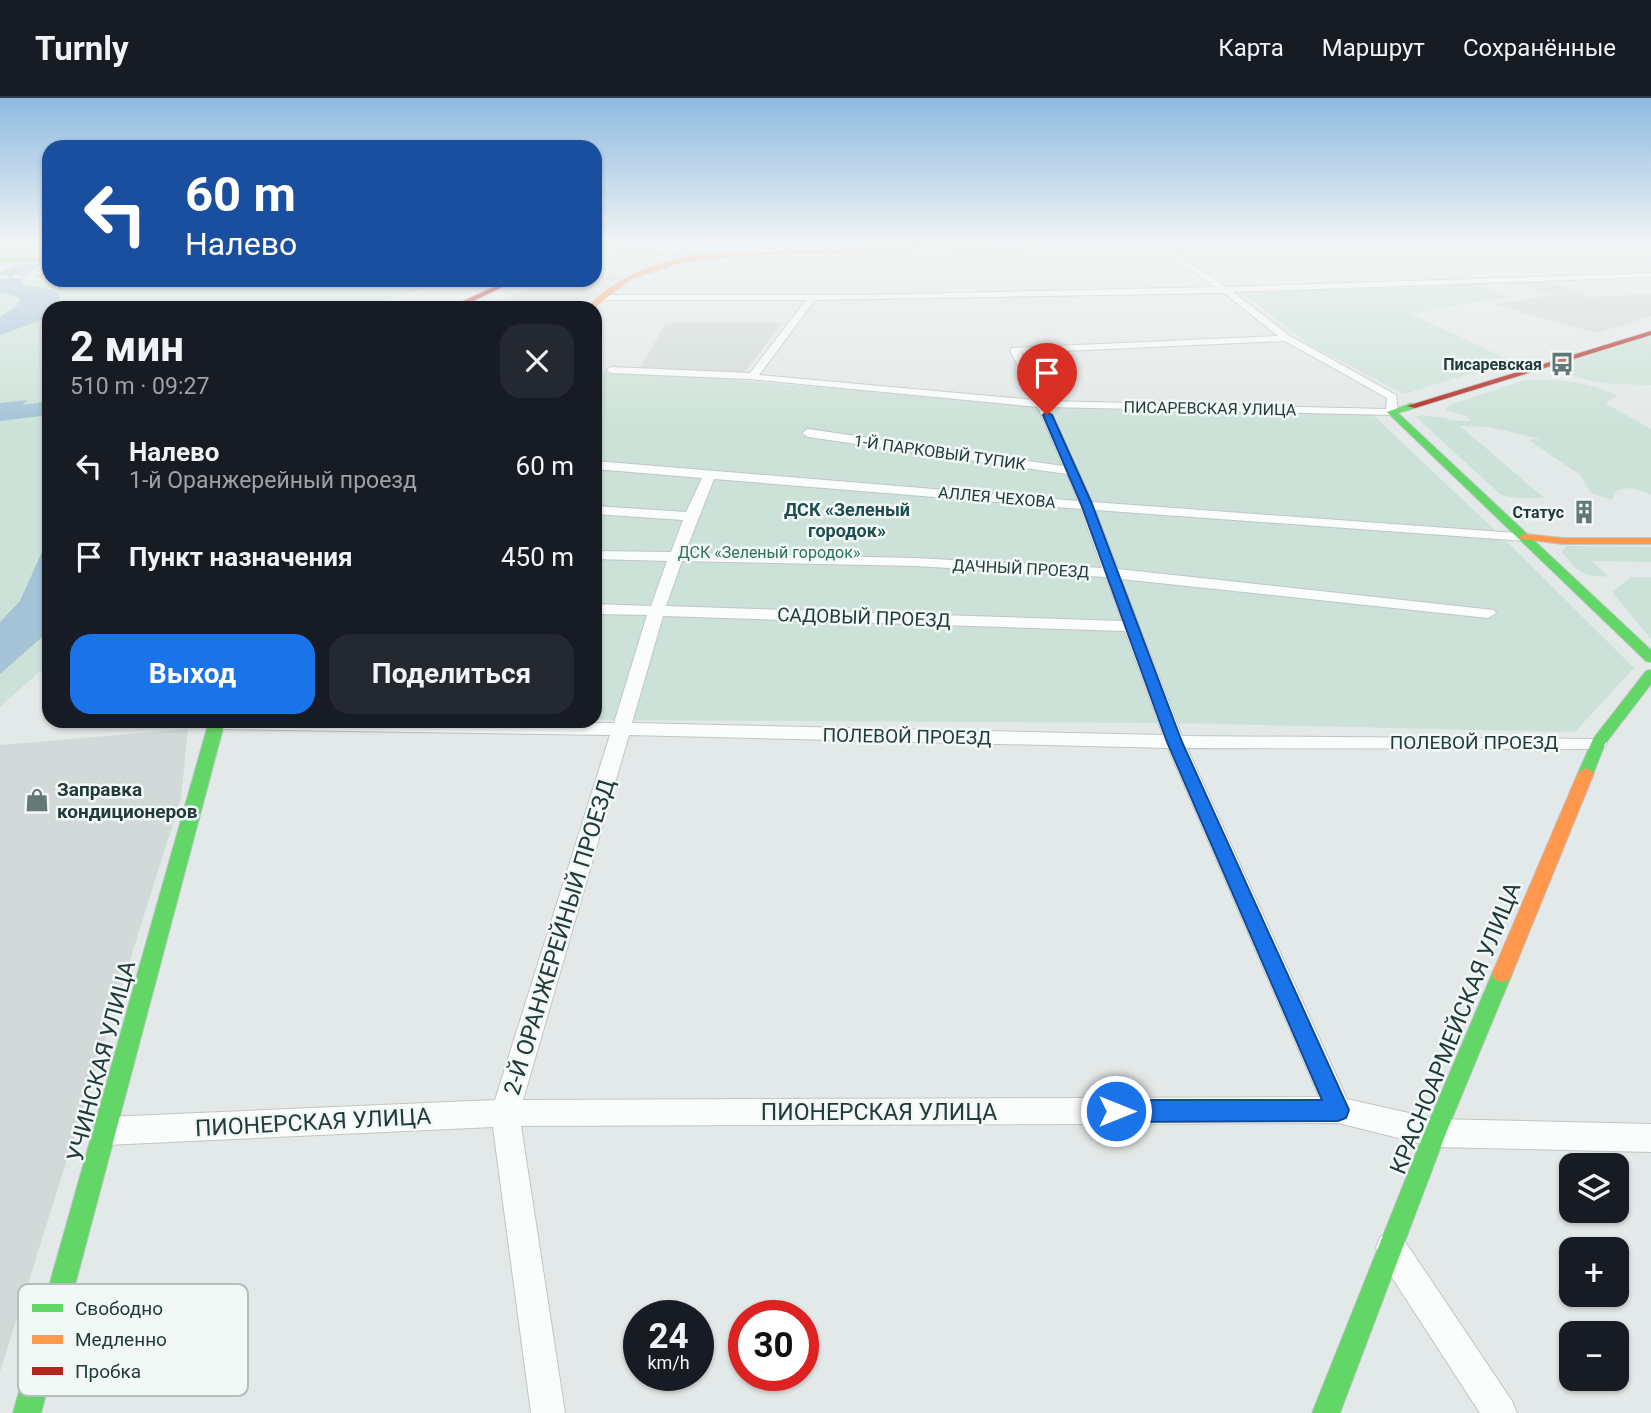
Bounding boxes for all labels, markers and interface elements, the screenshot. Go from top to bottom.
text: Turnly [35,29,129,68]
text: Карта [1218,34,1284,62]
text: Маршрут [1322,34,1425,62]
text: Сохранённые [1463,34,1616,62]
text: 60 m [185,166,296,223]
icon: left [70,168,161,259]
text: Налево [185,225,297,263]
text: 2 мин [70,322,184,371]
button: close [500,324,574,398]
pin [1017,343,1077,415]
bus stop icon: Писаревская [1548,350,1576,378]
icon: arrive [1028,354,1066,392]
place label: Писаревская [1443,355,1542,374]
text: 510 m · 09:27 [70,373,209,400]
street label: ПИСАРЕВСКАЯ УЛИЦА [1123,397,1297,420]
street label: 1-Й ПАРКОВЫЙ ТУПИК [853,431,1028,474]
text: Налево [129,437,219,467]
icon: left [70,447,108,485]
text: 60 m [516,451,574,481]
text: 1-й Оранжерейный проезд [129,467,417,494]
street label: АЛЛЕЯ ЧЕХОВА [937,483,1057,512]
building icon: Статус [1570,498,1598,526]
district label: ДСК «Зеленый городок» [784,499,910,541]
place label: Статус [1513,503,1564,522]
icon: arrive [70,538,108,576]
text: Пункт назначения [129,542,353,572]
text: 450 m [501,542,574,572]
park label: ДСК «Зеленый городок» [678,543,860,562]
street label: ДАЧНЫЙ ПРОЕЗД [952,555,1090,582]
street label: САДОВЫЙ ПРОЕЗД [777,603,951,632]
button: Выход [70,634,315,714]
button: Поделиться [329,634,574,714]
street label: ПОЛЕВОЙ ПРОЕЗД [822,724,992,749]
street label: ПОЛЕВОЙ ПРОЕЗД [1390,731,1558,754]
street label: 2-Й ОРАНЖЕРЕЙНЫЙ ПРОЕЗД [498,776,620,1098]
place label: Заправка кондиционеров [57,778,198,823]
shop icon: Заправка кондиционеров [23,786,51,814]
street label: КРАСНОАРМЕЙСКАЯ УЛИЦА [1384,878,1526,1178]
street label: УЧИНСКАЯ УЛИЦА [62,958,141,1164]
position arrow [1079,1074,1153,1148]
street label: ПИОНЕРСКАЯ УЛИЦА [761,1099,997,1126]
street label: ПИОНЕРСКАЯ УЛИЦА [194,1103,432,1142]
map controls [1559,1153,1629,1391]
button: layers [1559,1153,1629,1223]
button: + [1559,1237,1629,1307]
legend [18,1284,248,1396]
text: Свободно [75,1297,163,1320]
speed limit sign: 30 [728,1300,819,1391]
text: 24 [648,1316,689,1357]
button: − [1559,1321,1629,1391]
text: Медленно [75,1328,167,1351]
text: km/h [647,1352,690,1373]
text: Пробка [75,1360,141,1383]

